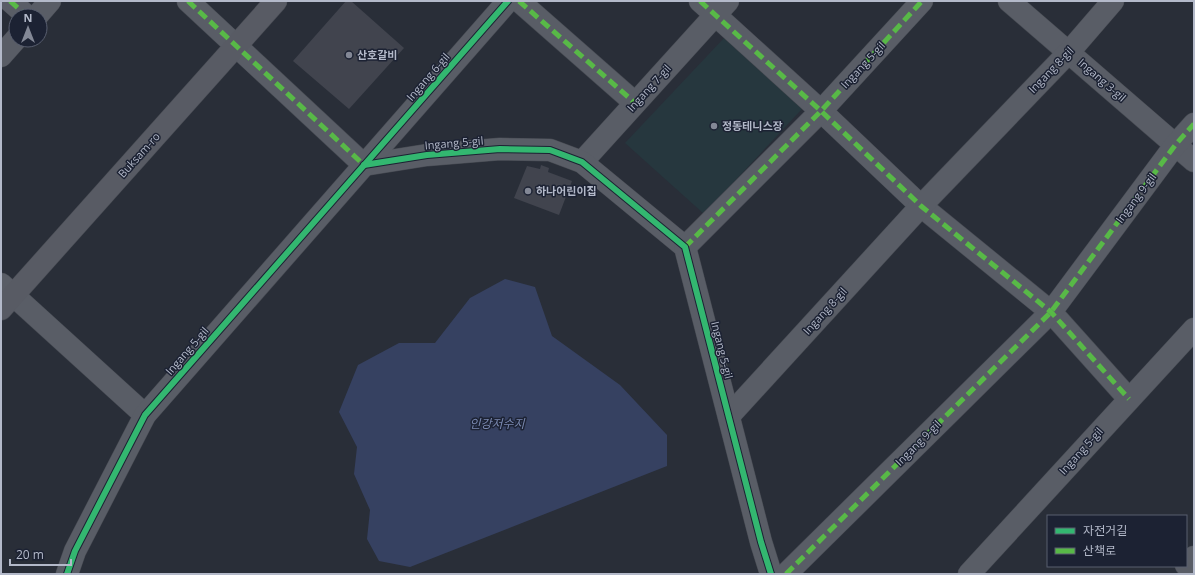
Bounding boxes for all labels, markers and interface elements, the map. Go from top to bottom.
north arrow [8,8,48,48]
text: N [24,10,32,25]
street label: Ingang 5-gil [837,38,888,91]
street label: Ingang 8-gil [1025,43,1076,96]
place label: 산호갈비 [357,47,397,62]
marker: 산호갈비 [344,50,354,60]
street label: Ingang 6-gil [403,50,453,104]
street label: Ingang 3-gil [1075,55,1129,105]
street label: Ingang 7-gil [623,61,674,115]
place label: 정동테니스장 [722,118,783,133]
marker: 정동테니스장 [709,121,719,131]
street label: Buksam-ro [114,129,163,180]
street label: Ingang 5-gil [424,132,484,153]
street label: Ingang 9-gil [1112,170,1159,226]
place label: 하나어린이집 [536,183,597,198]
marker: 하나어린이집 [523,186,533,196]
street label: Ingang 8-gil [799,284,850,338]
street label: Ingang 5-gil [708,320,737,380]
street label: Ingang 5-gil [162,324,212,378]
water label: 인강저수지 [469,415,526,432]
street label: Ingang 9-gil [892,417,944,469]
street label: Ingang 5-gil [1055,424,1106,478]
legend [1047,515,1187,567]
text: 자전거길 [1083,522,1127,539]
scale bar [10,541,71,567]
text: 산책로 [1083,542,1116,559]
text: 20 m [16,546,44,563]

